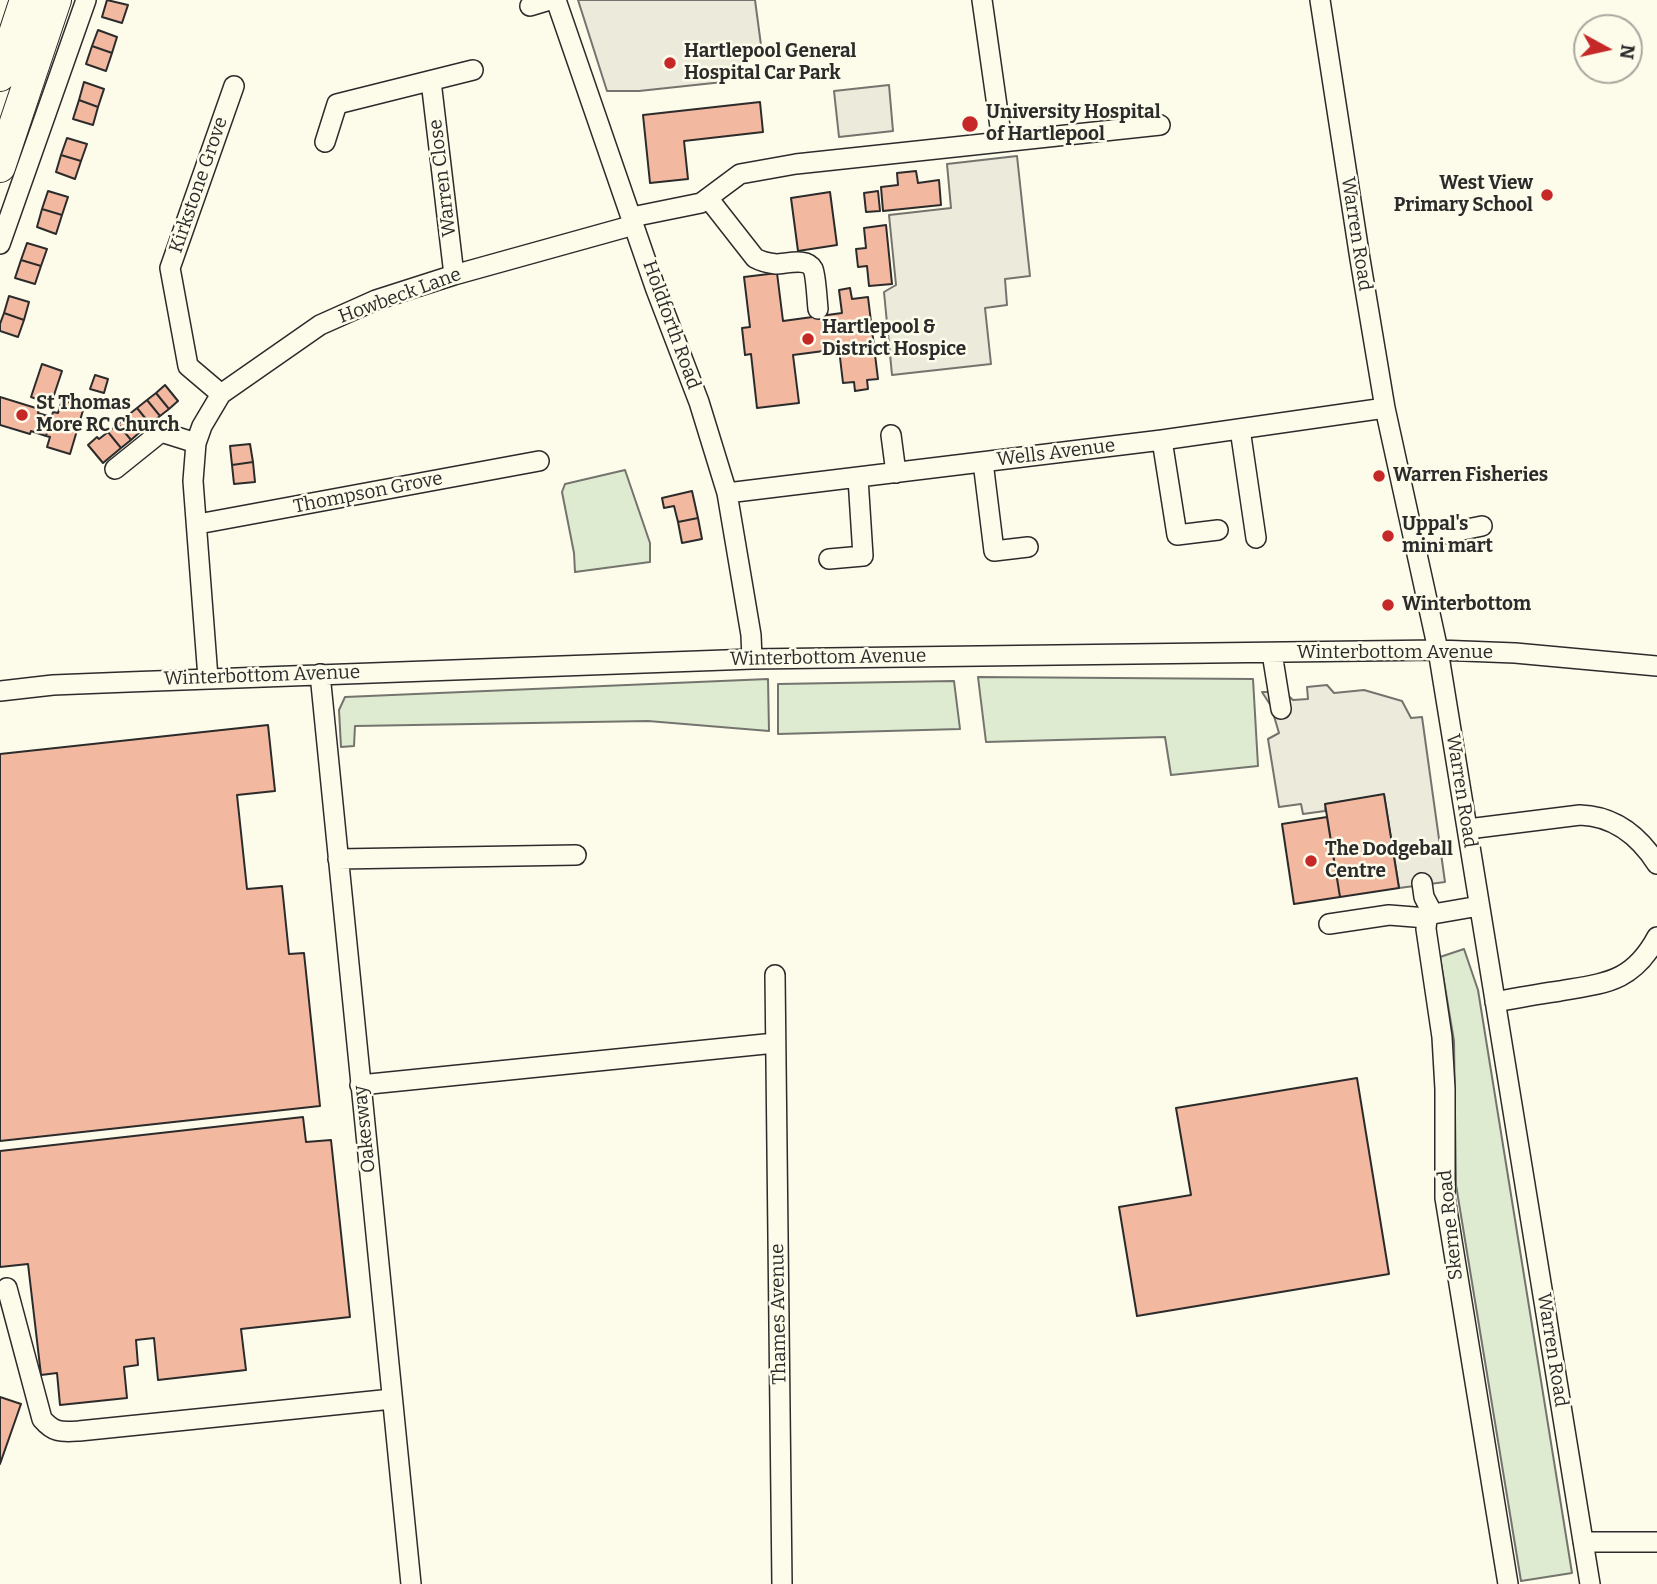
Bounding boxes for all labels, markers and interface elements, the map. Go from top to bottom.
north arrow [1573,14,1643,84]
place label: Hartlepool General Hospital Car Park [684,41,857,85]
text: N [1615,43,1640,61]
marker: Hartlepool General Hospital Car Park [662,55,678,71]
place label: University Hospital of Hartlepool [986,102,1161,146]
street label: Kirkstone Grove [165,114,233,256]
marker: University Hospital of Hartlepool [960,114,980,134]
street label: Warren Close [424,118,462,238]
place label: West View Primary School [1394,173,1533,217]
street label: Warren Road [1336,175,1376,293]
marker: West View Primary School [1539,187,1555,203]
street label: Holdforth Road [637,258,705,392]
street label: Howbeck Lane [336,263,464,329]
place label: Hartlepool & District Hospice [822,317,966,361]
marker: Hartlepool & District Hospice [800,331,816,347]
place label: St Thomas More RC Church [36,393,180,437]
marker: St Thomas More RC Church [14,407,30,423]
street label: Wells Avenue [996,434,1116,472]
place label: Warren Fisheries [1393,465,1548,487]
street label: Thompson Grove [291,467,445,519]
marker: Warren Fisheries [1371,468,1387,484]
place label: Uppal's mini mart [1402,514,1493,558]
marker: Uppal's mini mart [1380,528,1396,544]
place label: Winterbottom [1402,594,1531,616]
marker: Winterbottom [1380,597,1396,613]
street label: Winterbottom Avenue [1297,642,1493,664]
street label: Winterbottom Avenue [730,645,926,671]
street label: Winterbottom Avenue [163,661,361,691]
street label: Warren Road [1441,732,1481,850]
place label: The Dodgeball Centre [1325,839,1453,883]
marker: The Dodgeball Centre [1303,853,1319,869]
street label: Oakesway [349,1084,381,1174]
street label: Skerne Road [1434,1169,1468,1281]
street label: Thames Avenue [766,1243,792,1385]
street label: Warren Road [1532,1291,1572,1409]

